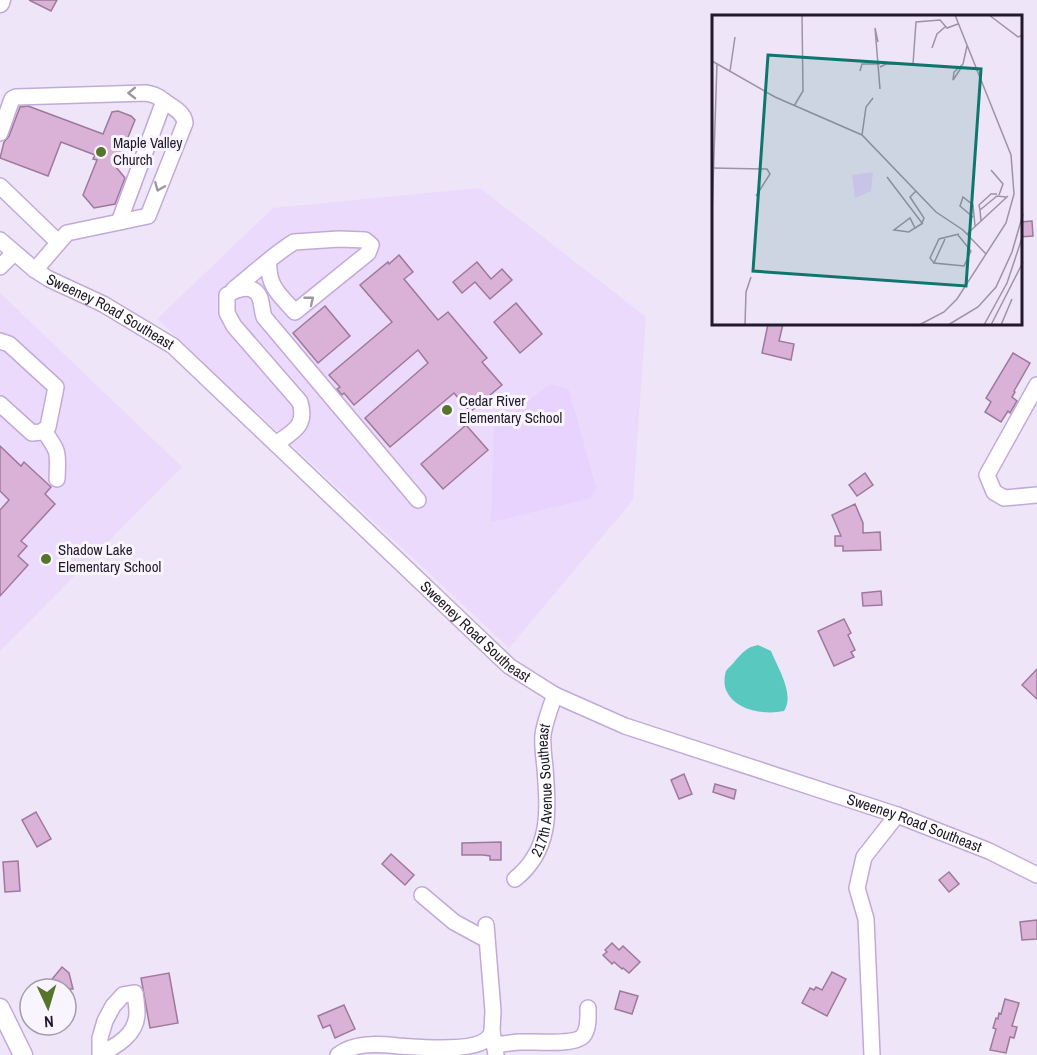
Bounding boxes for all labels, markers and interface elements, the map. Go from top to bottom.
inset map [712,15,1022,326]
one-way arrow [127,87,136,99]
place label: Maple Valley Church [113,132,183,170]
marker: Maple Valley Church [94,145,108,159]
one-way arrow [154,181,167,192]
street label: Sweeney Road Southeast [43,268,179,355]
one-way arrow [303,297,314,308]
place label: Cedar River Elementary School [459,390,562,428]
marker: Cedar River Elementary School [440,403,454,417]
place label: Shadow Lake Elementary School [58,539,161,577]
marker: Shadow Lake Elementary School [39,552,53,566]
street label: Sweeney Road Southeast [416,576,535,687]
street label: 217th Avenue Southeast [526,721,557,860]
street label: Sweeney Road Southeast [844,788,986,857]
north arrow [18,977,78,1037]
text: N [44,1011,55,1033]

